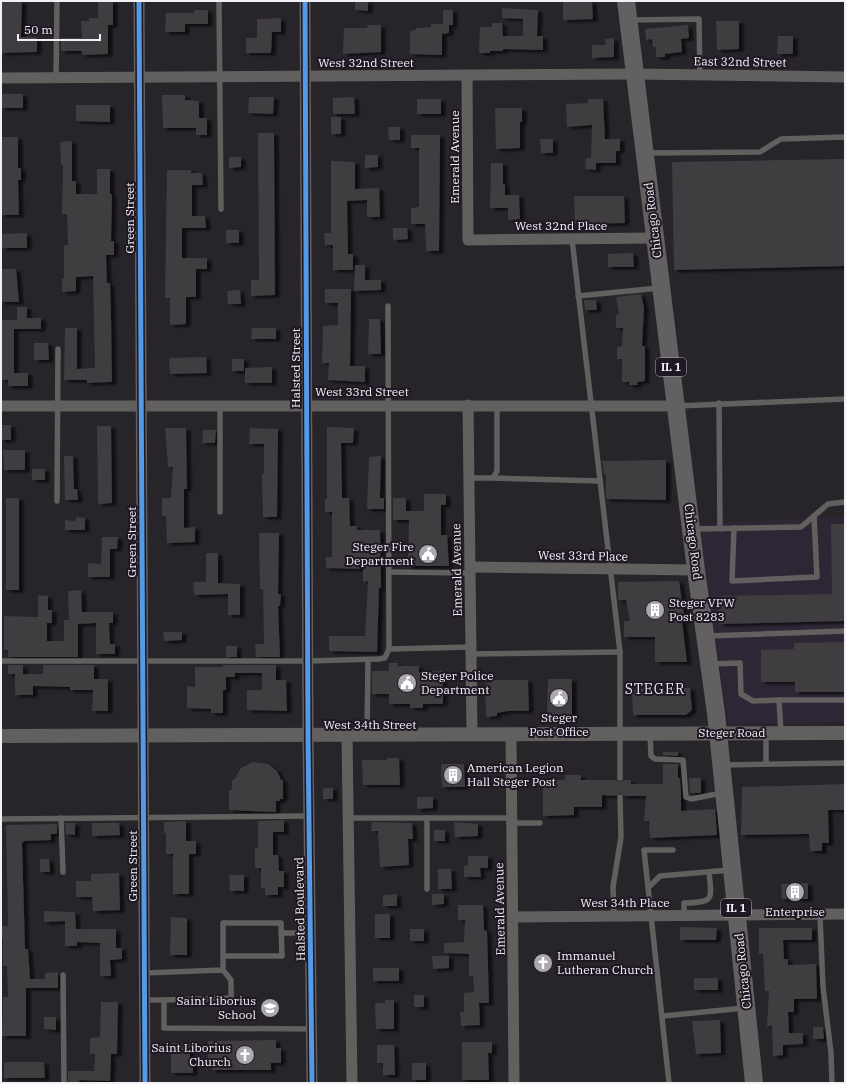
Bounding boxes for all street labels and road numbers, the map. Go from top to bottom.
street label: East 32nd Street [693,53,787,70]
street label: West 32nd Street [318,55,414,70]
street label: Emerald Avenue [447,110,462,204]
street label: Chicago Road [640,181,665,259]
street label: Green Street [122,183,137,254]
street label: West 32nd Place [515,218,607,233]
street label: Halsted Street [288,328,303,408]
road number: IL 1 [656,358,686,376]
street label: West 33rd Street [315,384,409,399]
street label: Chicago Road [681,503,706,581]
street label: Green Street [124,507,139,578]
street label: Emerald Avenue [448,523,465,617]
street label: West 33rd Place [538,547,628,564]
street label: West 34th Street [324,717,416,732]
street label: Steger Road [698,725,766,740]
street label: Green Street [125,831,140,902]
street label: Halsted Boulevard [291,857,308,961]
street label: Emerald Avenue [491,862,508,956]
street label: West 34th Place [580,895,670,910]
road number: IL 1 [721,899,751,917]
street label: Chicago Road [731,932,754,1010]

